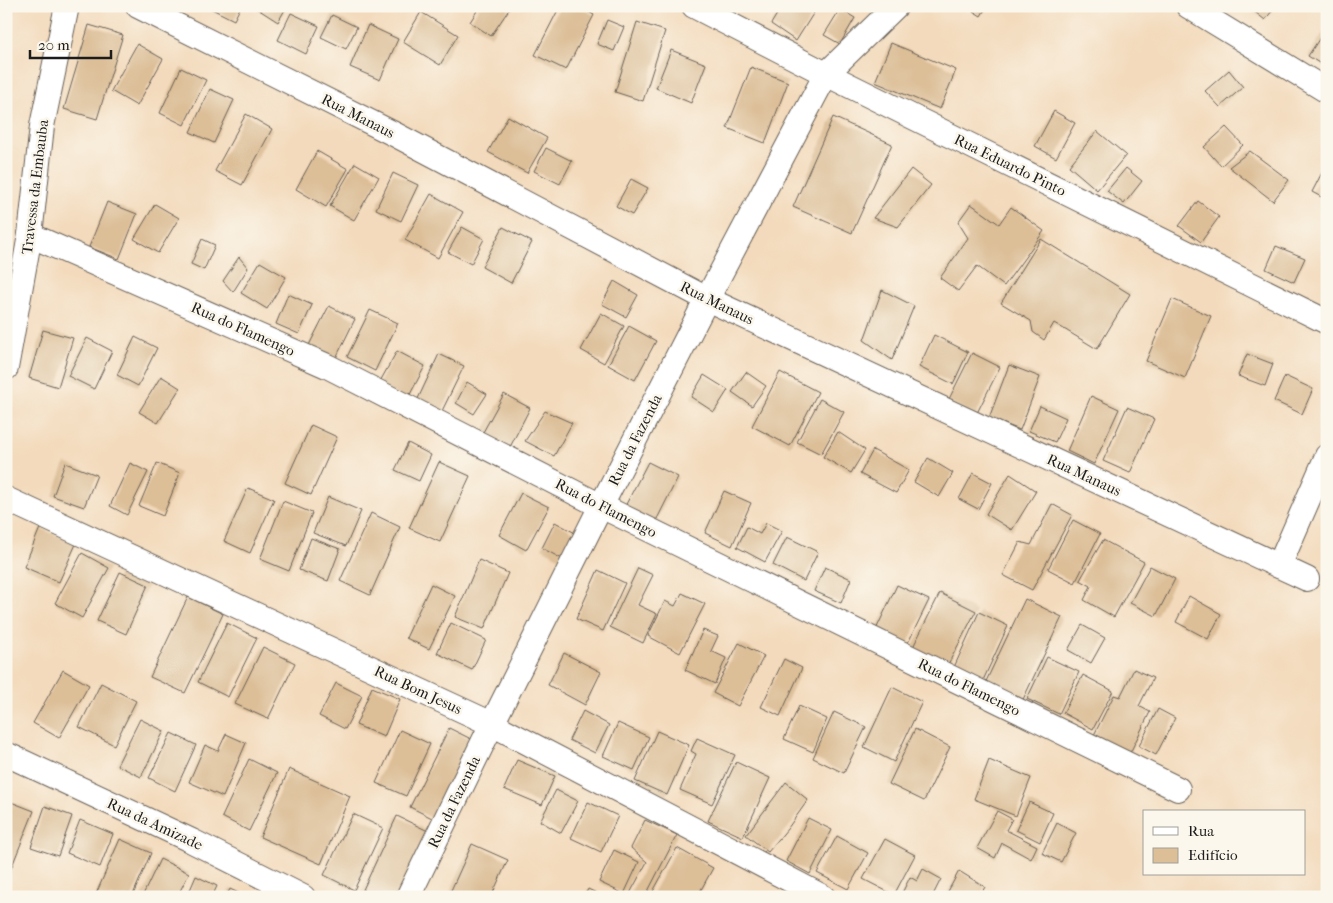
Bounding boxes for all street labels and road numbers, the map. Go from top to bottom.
street label: Rua Manaus [318,90,398,142]
street label: Travessa da Embauba [18,117,52,256]
street label: Rua Eduardo Pinto [951,130,1069,200]
street label: Rua Manaus [677,277,757,329]
street label: Rua do Flamengo [188,298,298,360]
street label: Rua da Fazenda [604,390,666,489]
street label: Rua Manaus [1044,450,1124,500]
street label: Rua do Flamengo [552,475,660,542]
street label: Rua do Flamengo [915,654,1023,720]
street label: Rua Bom Jesus [371,662,465,718]
street label: Rua da Fazenda [424,752,485,851]
street label: Rua da Amizade [104,794,206,854]

